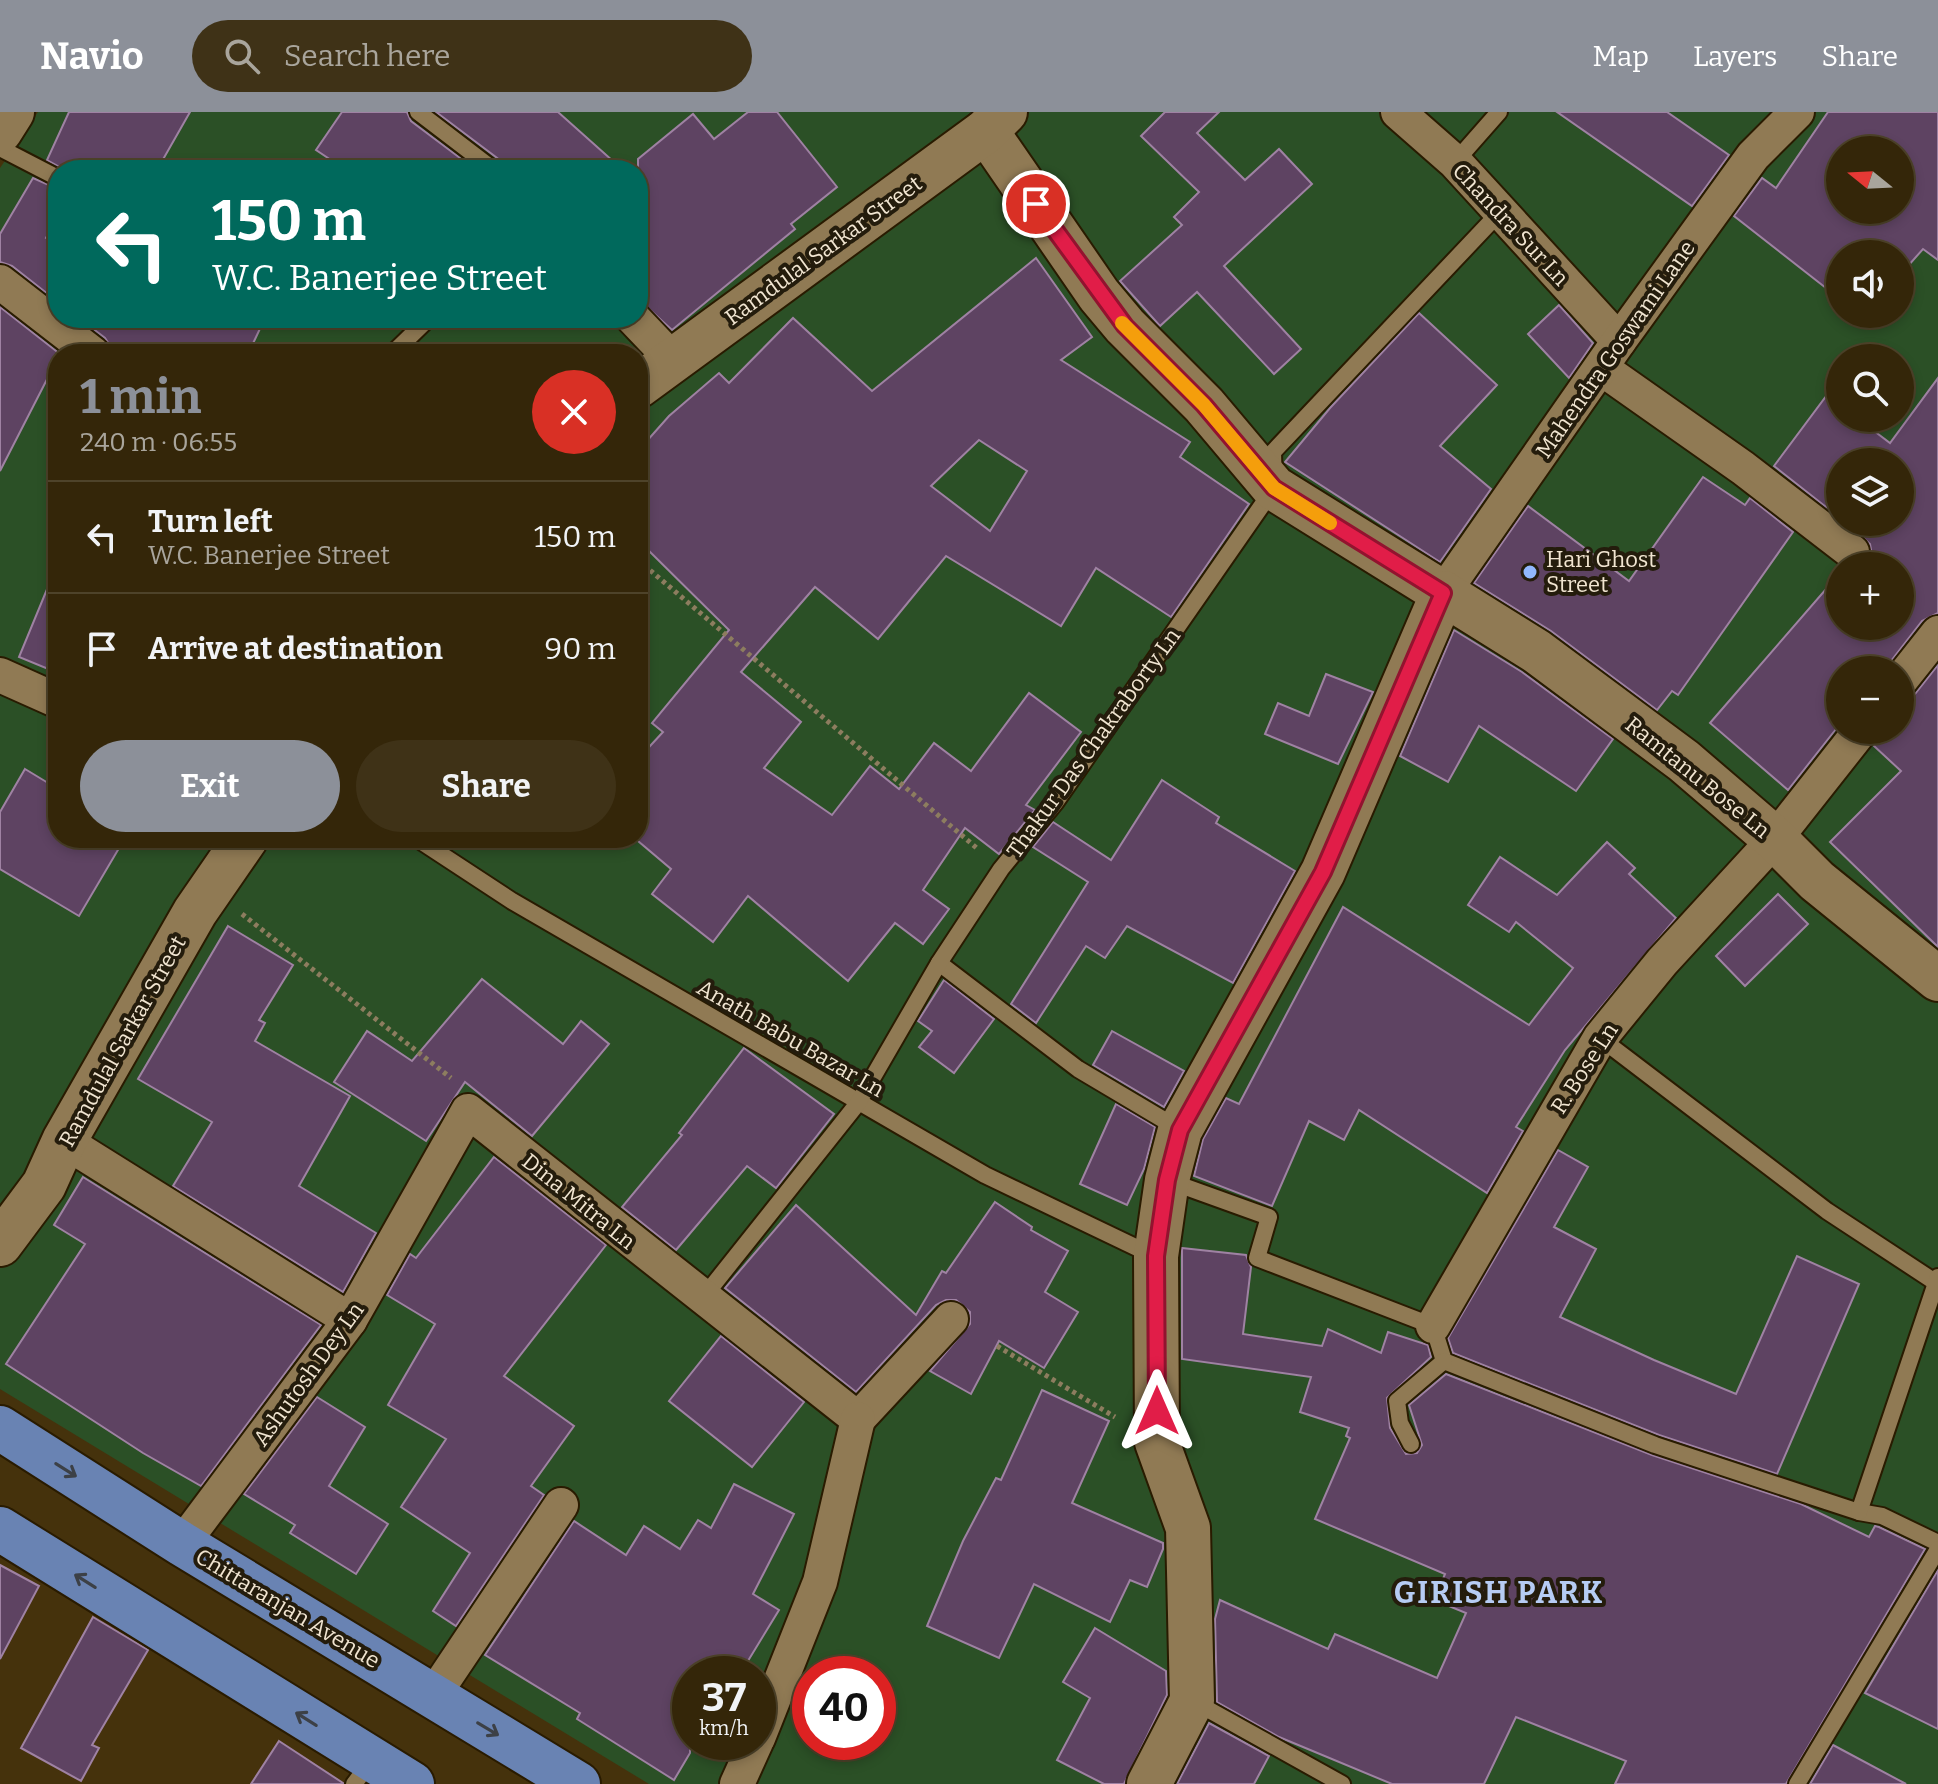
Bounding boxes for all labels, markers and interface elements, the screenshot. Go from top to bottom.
search box [192,20,752,92]
text: Navio [40,33,144,79]
icon: search [220,34,264,78]
text: Search here [284,38,450,74]
text: Map [1592,40,1649,73]
text: Layers [1693,40,1777,73]
text: Share [1821,40,1898,73]
north arrow [1826,136,1914,224]
map controls [1826,136,1914,744]
street label: Chandra Sur Ln [1447,157,1574,291]
street label: Ramdulal Sarkar Street [720,170,927,331]
pin [1002,170,1070,238]
icon: arrive [1014,182,1058,226]
text: 150 m [212,188,366,255]
icon: left [80,192,184,296]
street label: Mahendra Goswami Lane [1530,235,1701,463]
button: sound [1826,240,1914,328]
text: W.C. Banerjee Street [212,256,547,300]
button: search [1826,344,1914,432]
text: 1 min [80,368,201,426]
button: close [532,370,616,454]
text: 240 m · 06:55 [80,427,237,458]
button: layers [1826,448,1914,536]
text: Turn left [148,504,273,540]
icon: left [80,515,124,559]
text: 150 m [534,519,616,555]
text: W.C. Banerjee Street [148,540,390,571]
place label: Hari Ghost Street [1546,546,1656,598]
button: + [1826,552,1914,640]
marker: Hari Ghost Street [1521,563,1539,581]
street label: Thakur Das Chakraborty Ln [1001,623,1186,864]
icon: arrive [80,627,124,671]
text: Arrive at destination [148,631,443,667]
text: 90 m [545,631,616,667]
button: − [1826,656,1914,744]
street label: Ramtanu Bose Ln [1620,711,1775,844]
button: Exit [80,740,340,832]
button: Share [356,740,616,832]
street label: Ramdulal Sarkar Street [53,931,192,1151]
street label: Anath Babu Bazar Ln [692,974,889,1103]
street label: R. Bose Ln [1545,1018,1624,1119]
street label: Dina Mitra Ln [517,1148,641,1255]
street label: Ashutosh Dey Ln [247,1297,370,1451]
position arrow [1115,1369,1199,1453]
one-way arrow [54,1463,77,1479]
street label: Chittaranjan Avenue [191,1543,385,1674]
one-way arrow [74,1573,97,1589]
district label: GIRISH PARK [1394,1575,1604,1611]
speed limit sign: 40 [792,1656,896,1760]
text: 37 [702,1674,746,1722]
one-way arrow [295,1710,318,1726]
text: km/h [699,1716,749,1740]
one-way arrow [476,1722,499,1738]

